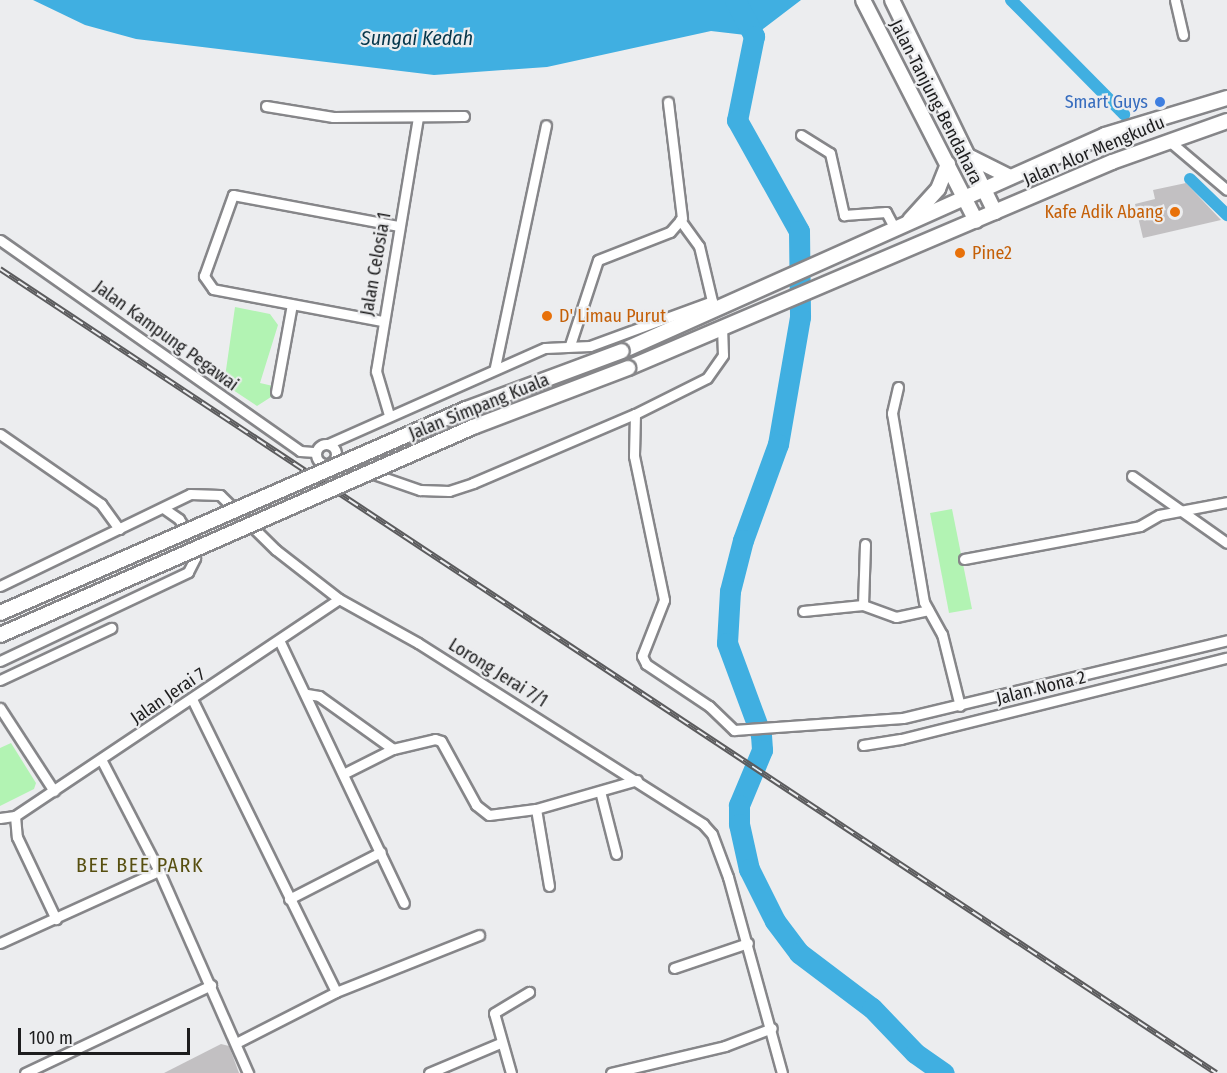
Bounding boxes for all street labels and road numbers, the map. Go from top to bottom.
street label: Jalan Tanjung Bendahara [885,16,987,188]
street label: Jalan Alor Mengkudu [1020,112,1168,190]
street label: Jalan Celosia 1 [356,210,396,318]
street label: Jalan Kampung Pegawai [89,276,243,396]
street label: Jalan Simpang Kuala [406,369,552,445]
street label: Lorong Jerai 7/1 [445,634,551,712]
street label: Jalan Jerai 7 [127,663,209,729]
street label: Jalan Nona 2 [994,666,1088,710]

